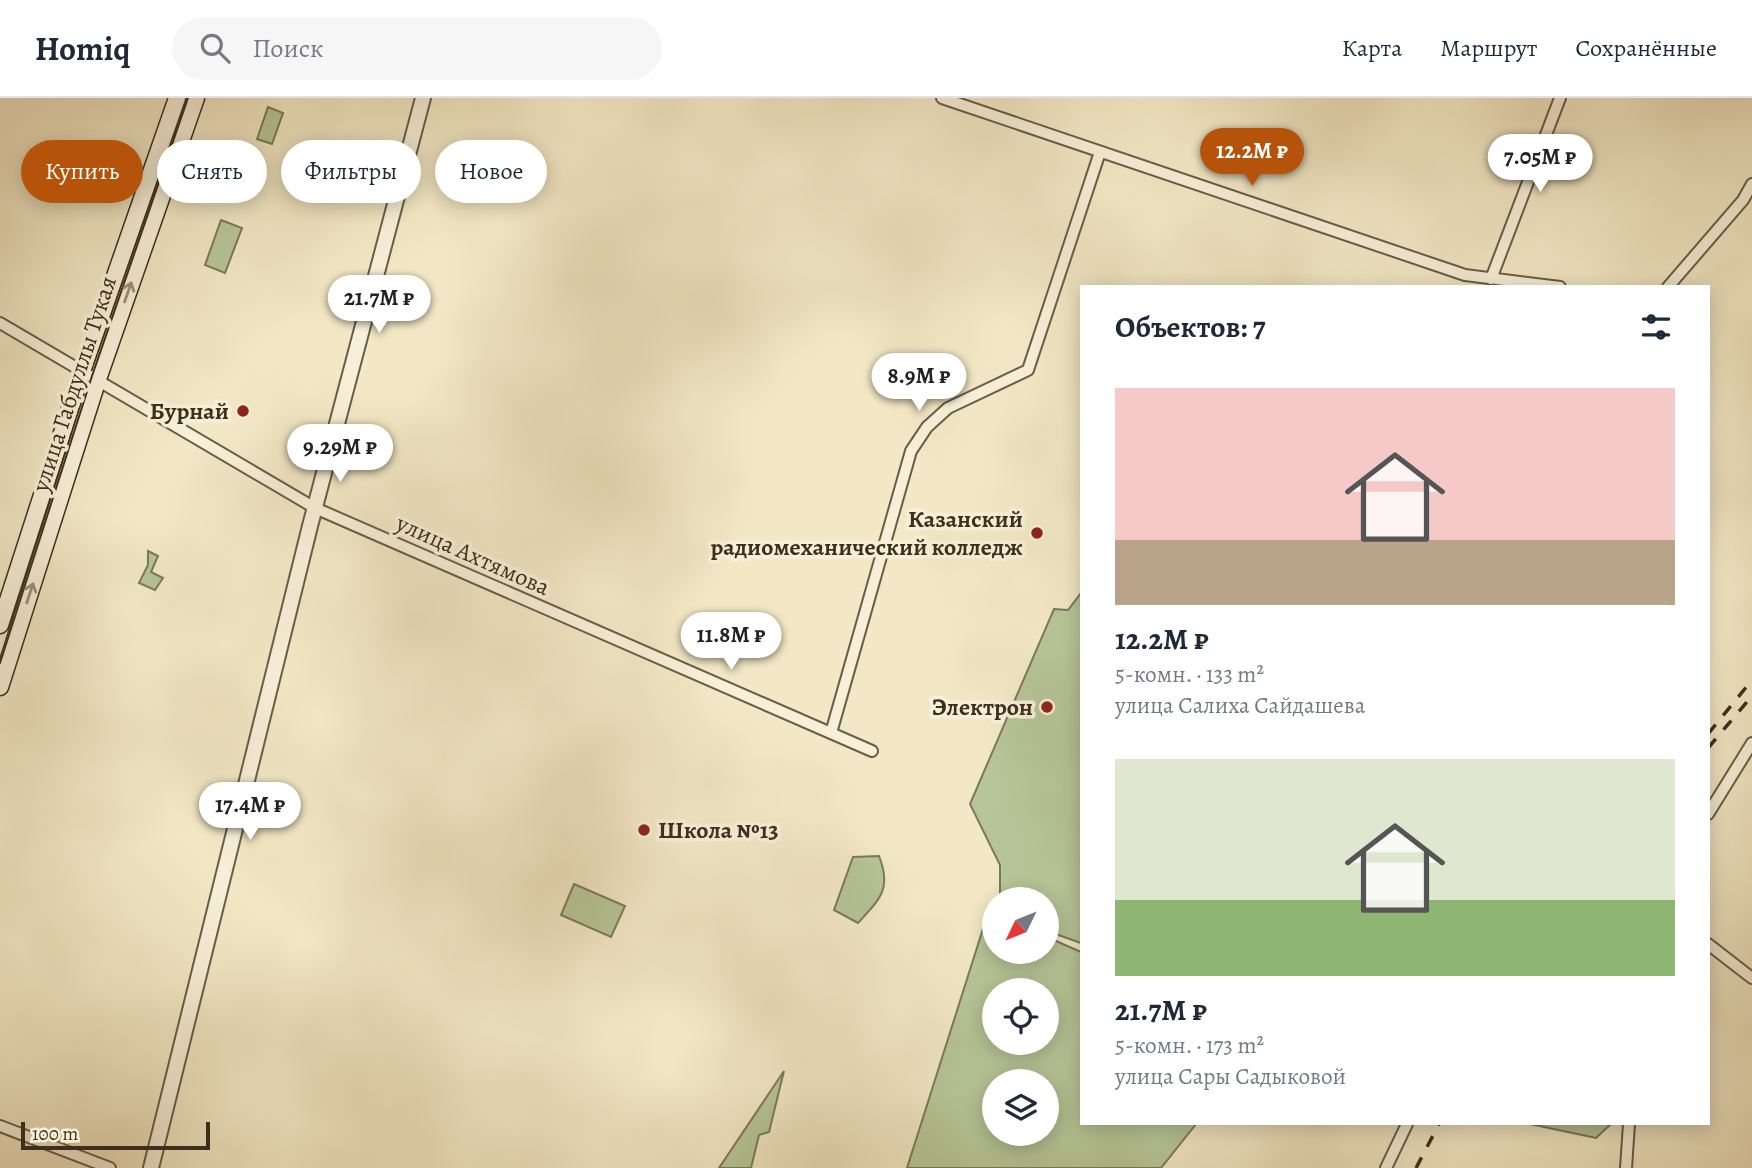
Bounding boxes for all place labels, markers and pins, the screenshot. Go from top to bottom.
pin: 12.2M ₽ [1187,129,1317,188]
pin: 7.05M ₽ [1475,134,1605,194]
pin: 21.7M ₽ [314,275,444,335]
pin: 8.9M ₽ [862,354,976,413]
place label: Бурнай [150,395,229,427]
marker: Бурнай [235,403,251,419]
pin: 9.29M ₽ [275,424,405,484]
place label: Казанский радиомеханический колледж [710,503,1023,563]
marker: Казанский радиомеханический колледж [1029,525,1045,541]
pin: 11.8M ₽ [666,612,796,672]
place label: Электрон [932,691,1033,723]
marker: Электрон [1039,699,1055,715]
pin: 17.4M ₽ [185,782,315,842]
place label: Школа №13 [658,814,779,846]
marker: Школа №13 [636,822,652,838]

